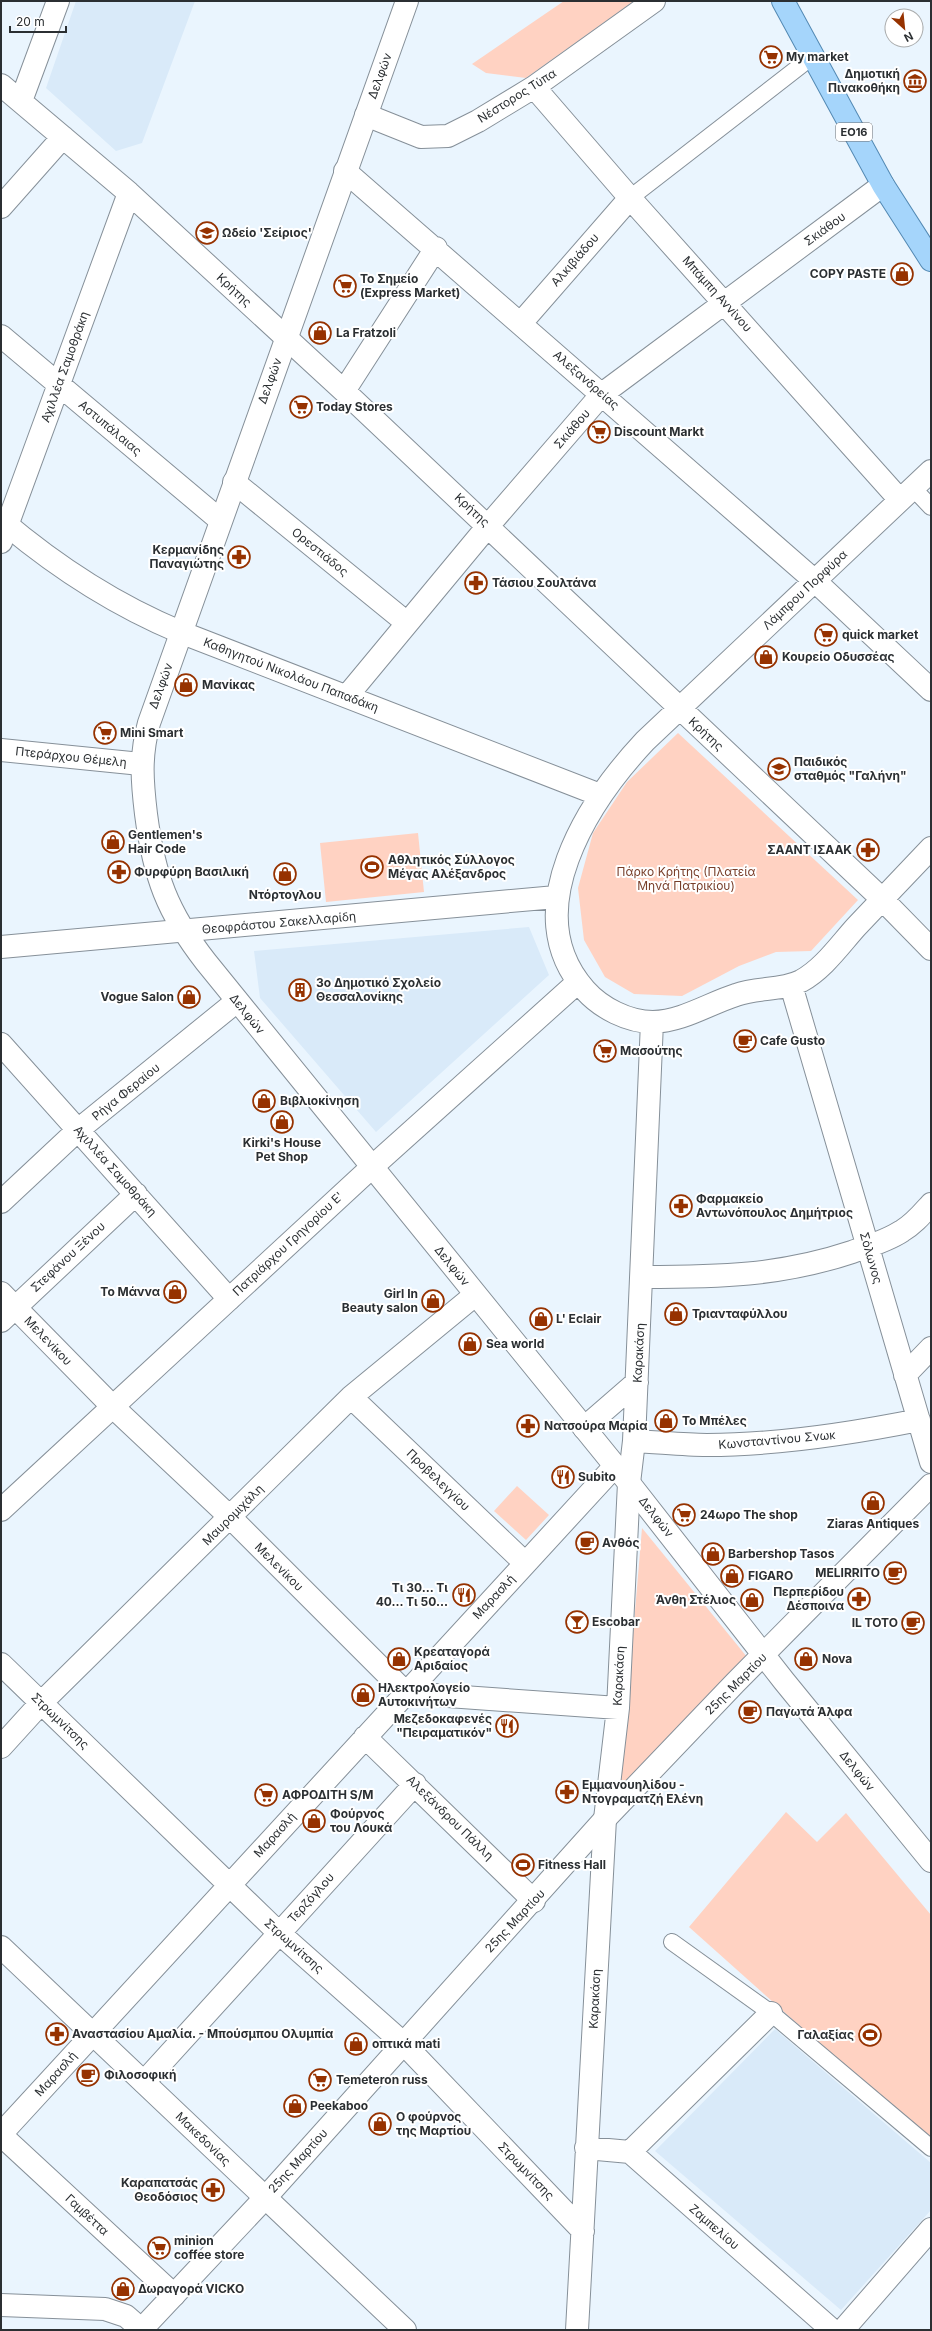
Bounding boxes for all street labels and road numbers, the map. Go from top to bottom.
street label: Δελφών [364,51,395,101]
street label: Νέστορος Τύπα [475,65,559,126]
road number: ΕΟ16 [836,123,872,141]
street label: Σκιάθου [801,209,848,249]
street label: Αλκιβιάδου [548,230,602,289]
street label: Μπάμπη Αννίνου [679,253,755,335]
street label: Κρήτης [214,270,255,310]
street label: Αχιλλέα Σαμοθράκη [37,309,92,424]
street label: Αλεξανδρείας [550,347,623,413]
street label: Δελφών [254,356,285,406]
street label: Αστυπάλαιας [76,397,145,458]
street label: Σκιάθου [550,406,593,452]
street label: Κρήτης [452,490,493,530]
street label: Ορεστιάδος [289,524,352,579]
street label: Λάμπρου Πορφύρα [759,547,850,633]
street label: Καθηγητού Νικολάου Παπαδάκη [201,634,381,715]
street label: Δελφών [145,661,176,711]
street label: Κρήτης [686,714,727,754]
street label: Πτεράρχου Θέμελη [15,743,128,770]
street label: Θεοφράστου Σακελλαρίδη [201,908,357,937]
street label: Δελφών [227,990,268,1037]
street label: Ρήγα Φεραίου [89,1060,163,1123]
street label: Αχιλλέα Σαμοθράκη [71,1122,160,1219]
street label: Πατριάρχου Γρηγορίου Ε' [229,1188,346,1299]
street label: Στεφάνου Ξένου [27,1218,108,1295]
street label: Σόλωνος [857,1230,886,1286]
street label: Δελφών [432,1242,473,1289]
street label: Μελενίκου [21,1313,75,1368]
street label: Καρακάση [629,1323,648,1383]
street label: Κωνσταντίνου Σνωκ [718,1427,837,1452]
street label: Προβελεγγίου [404,1446,473,1514]
street label: Μαυρομιχάλη [199,1481,266,1548]
street label: Δελφών [636,1493,677,1540]
street label: Μελενίκου [252,1539,307,1594]
street label: Μαρασλή [469,1571,518,1622]
street label: Καρακάση [609,1646,628,1706]
street label: 25ης Μαρτίου [702,1650,770,1718]
street label: Στρωμνίτσης [28,1689,93,1752]
street label: Δελφών [837,1747,878,1794]
street label: Αλεξάνδρου Πάλλη [404,1772,497,1863]
street label: Μαρασλή [250,1809,299,1860]
street label: Τερζόγλου [284,1870,337,1926]
street label: 25ης Μαρτίου [481,1886,548,1955]
street label: Στρωμνίτσης [262,1915,327,1976]
street label: Καρακάση [585,1969,604,2029]
street label: Μαρασλή [31,2048,80,2099]
street label: Μακεδονίας [173,2109,234,2169]
street label: 25ης Μαρτίου [265,2125,330,2196]
street label: Στρωμνίτσης [495,2139,558,2203]
street label: Γαμβέττα [63,2191,112,2238]
street label: Ζαμπελίου [686,2201,742,2252]

